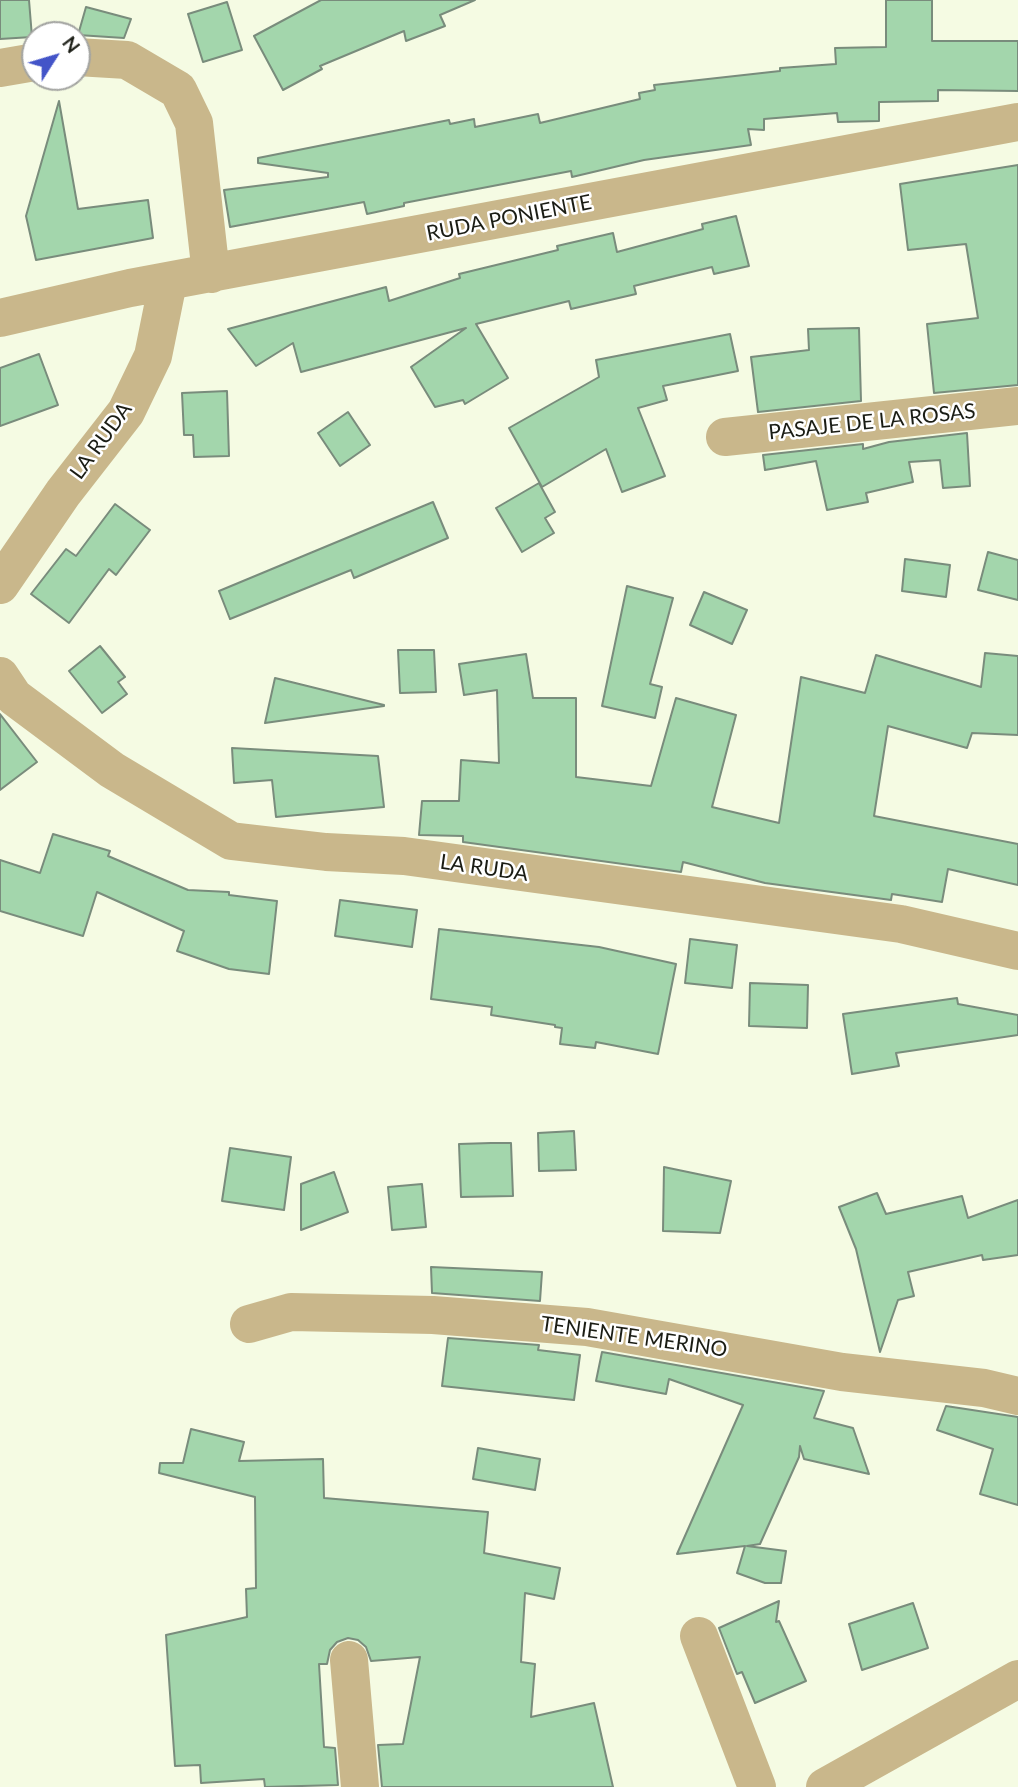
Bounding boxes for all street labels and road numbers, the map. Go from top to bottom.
street label: RUDA PONIENTE [424,190,594,246]
street label: LA RUDA [65,398,137,484]
street label: PASAJE DE LA ROSAS [767,399,977,445]
street label: LA RUDA [438,849,530,887]
street label: TENIENTE MERINO [539,1311,729,1363]

